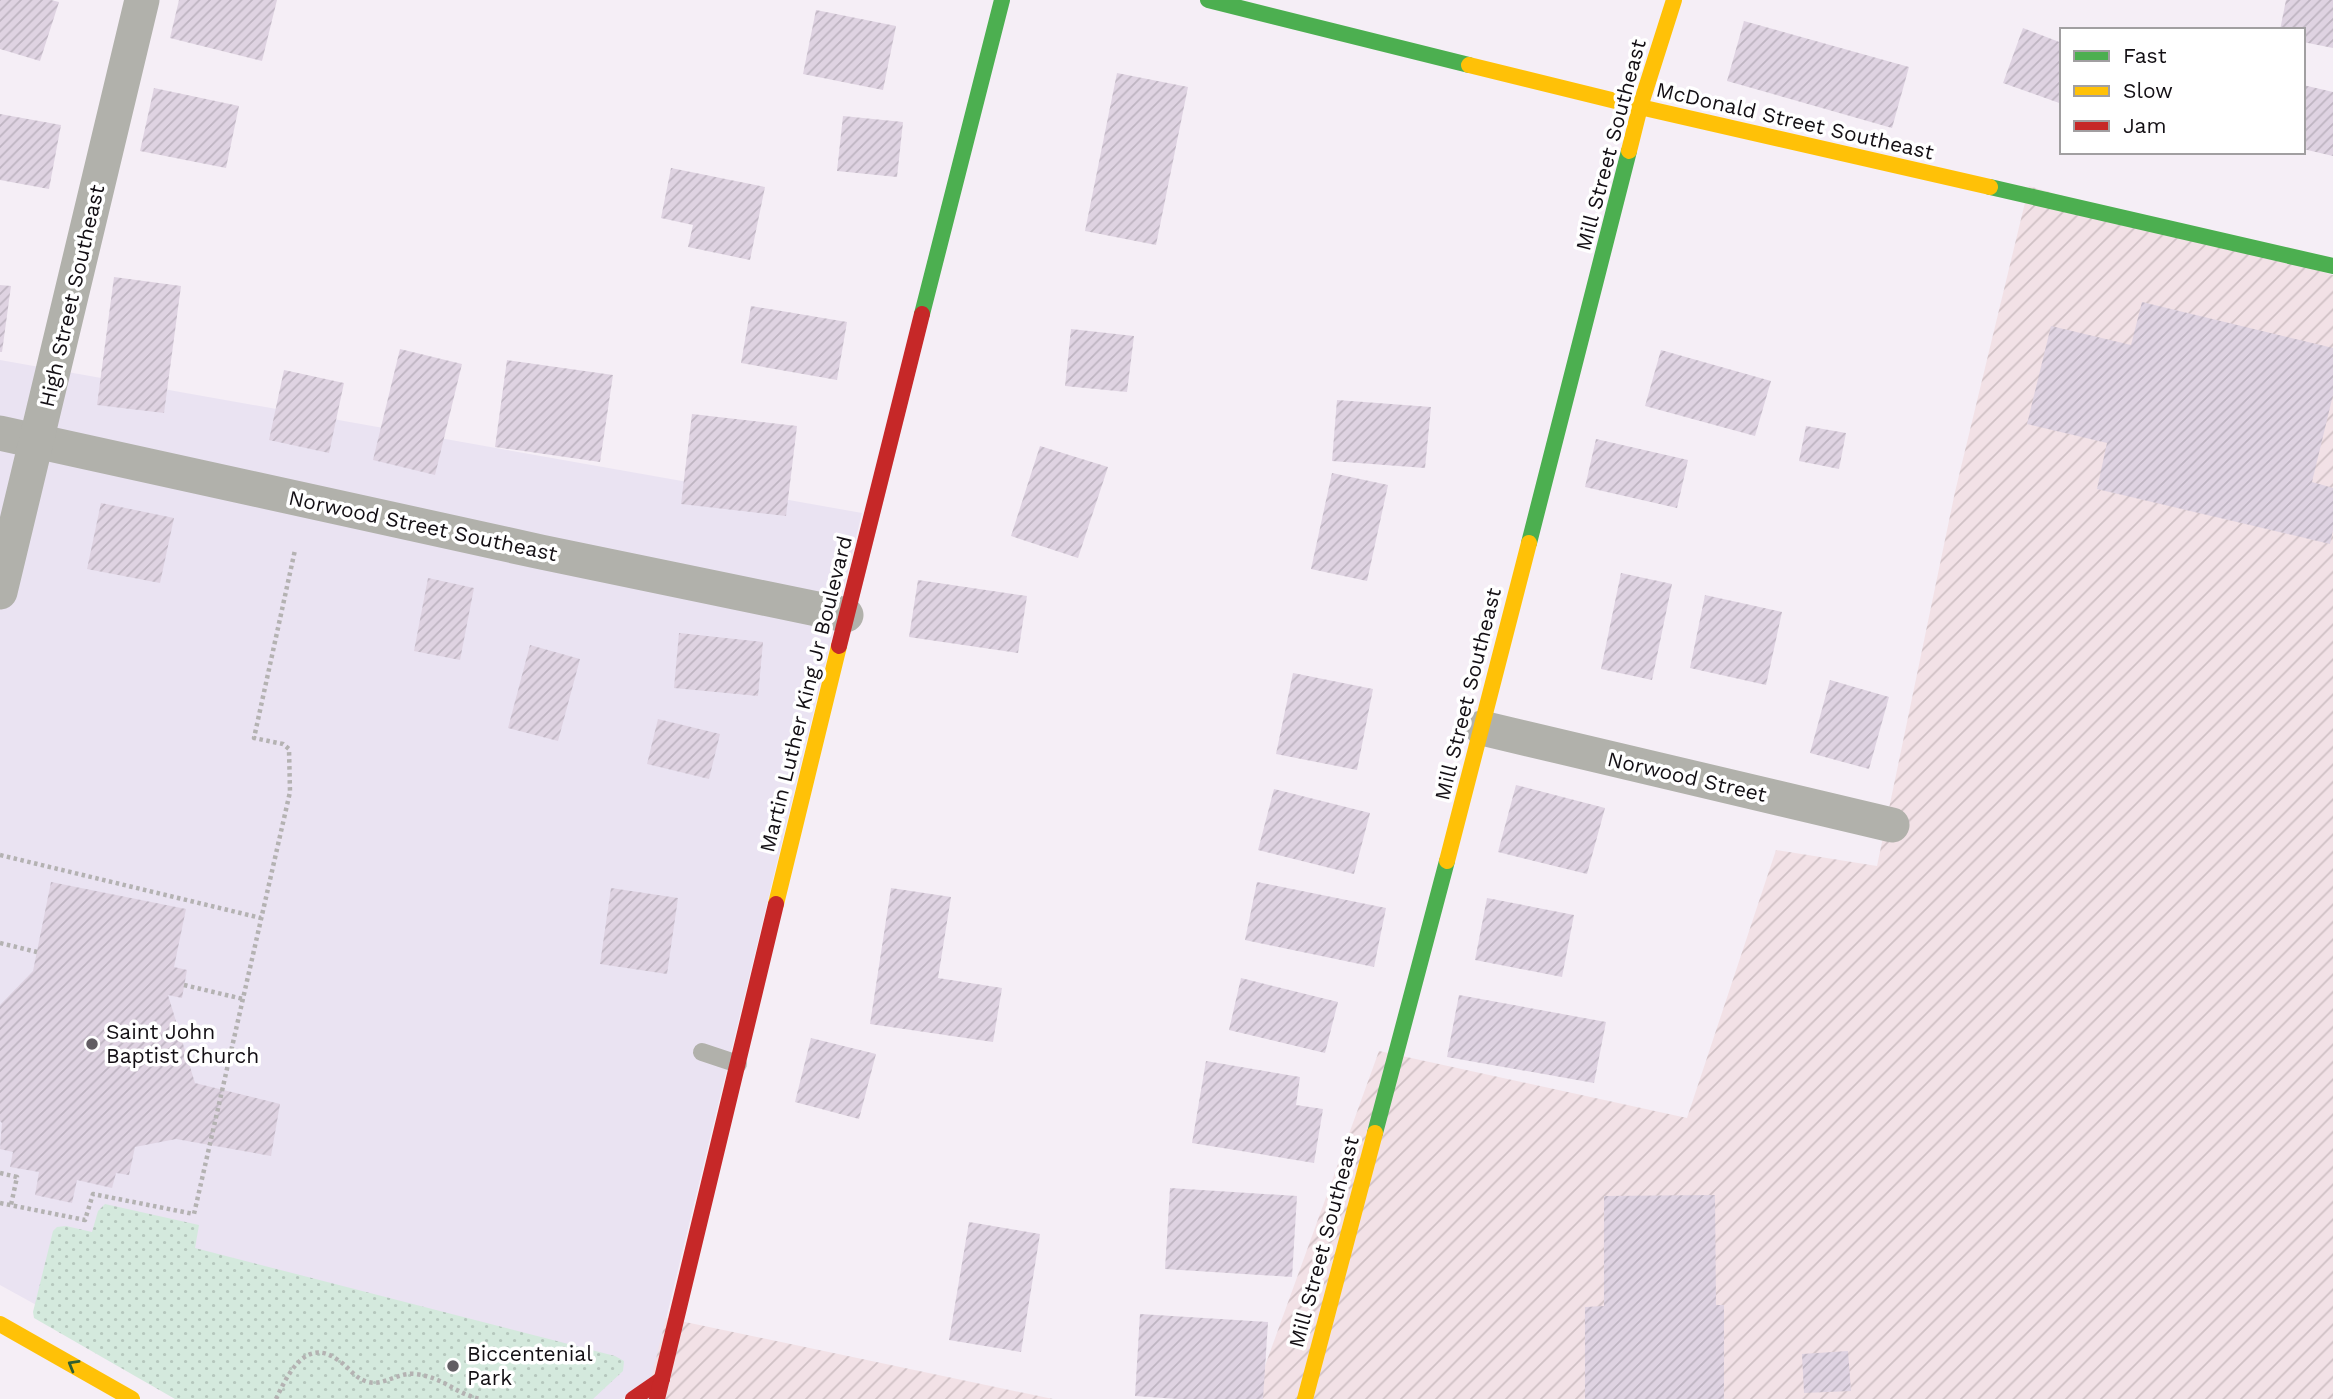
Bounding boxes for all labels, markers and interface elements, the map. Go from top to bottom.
legend [2060,28,2305,154]
street label: Mill Street Southeast [1570,36,1651,253]
text: Fast [2123,43,2167,68]
street label: McDonald Street Southeast [1654,76,1936,165]
text: Slow [2123,78,2173,103]
text: Jam [2123,113,2166,138]
street label: High Street Southeast [34,182,109,409]
street label: Norwood Street Southeast [286,485,560,566]
street label: Martin Luther King Jr Boulevard [754,533,857,855]
street label: Mill Street Southeast [1429,585,1506,803]
street label: Norwood Street [1605,746,1769,807]
place label: Saint John Baptist Church [106,1019,259,1068]
marker: Saint John Baptist Church [84,1036,100,1052]
street label: Mill Street Southeast [1283,1133,1364,1350]
place label: Biccentenial Park [467,1341,593,1390]
marker: Biccentenial Park [445,1358,461,1374]
one-way arrow [67,1360,80,1373]

